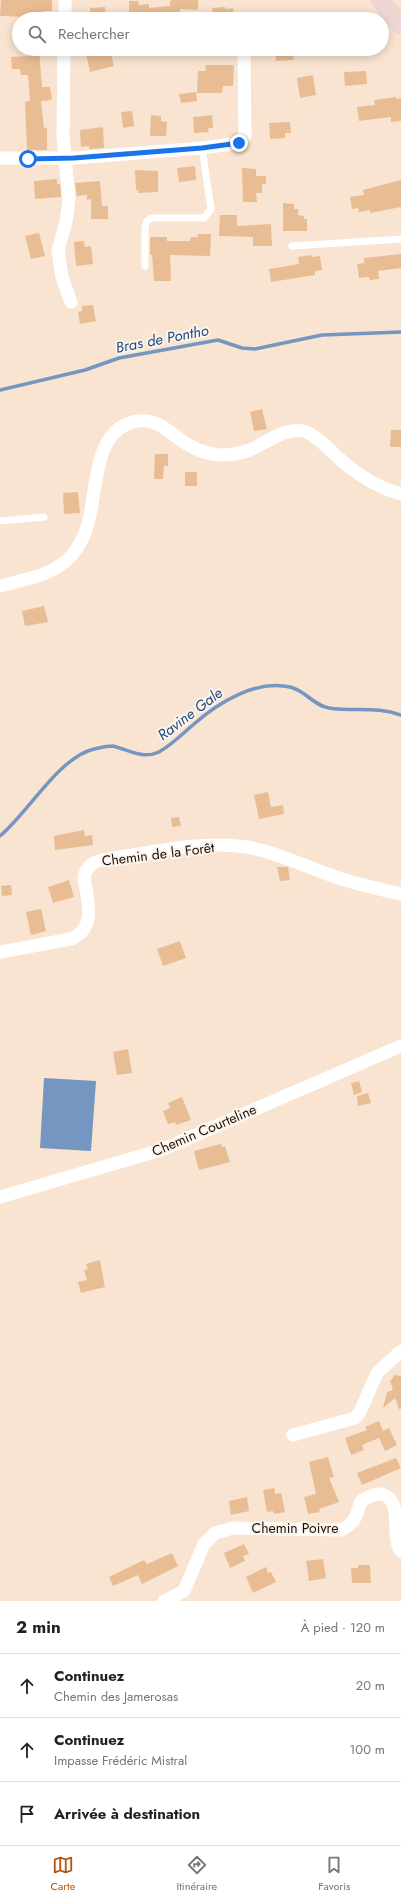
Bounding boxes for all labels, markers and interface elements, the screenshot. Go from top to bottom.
search box [12,12,389,56]
icon: search [26,23,48,45]
text: Rechercher [58,23,130,45]
route end [230,134,248,152]
route start [19,150,37,168]
water label: Bras de Pontho [114,319,210,359]
water label: Ravine Gale [153,682,228,746]
street label: Chemin de la Forêt [101,837,216,871]
street label: Chemin Courteline [149,1099,259,1161]
street label: Chemin Poivre [252,1518,338,1538]
text: 2 min [16,1615,61,1639]
text: À pied · 120 m [301,1618,385,1637]
text: Continuez [54,1665,124,1687]
icon: ahead [16,1675,38,1697]
text: 20 m [356,1676,385,1695]
text: Chemin des Jamerosas [54,1687,178,1706]
text: Continuez [54,1729,124,1751]
icon: ahead [16,1739,38,1761]
text: 100 m [350,1740,385,1759]
text: Impasse Frédéric Mistral [54,1751,187,1770]
icon: arrive [16,1803,38,1825]
text: Arrivée à destination [54,1803,200,1825]
tab: Carte [51,1854,75,1894]
tab: Itinéraire [176,1854,217,1894]
tab: Favoris [318,1854,350,1894]

